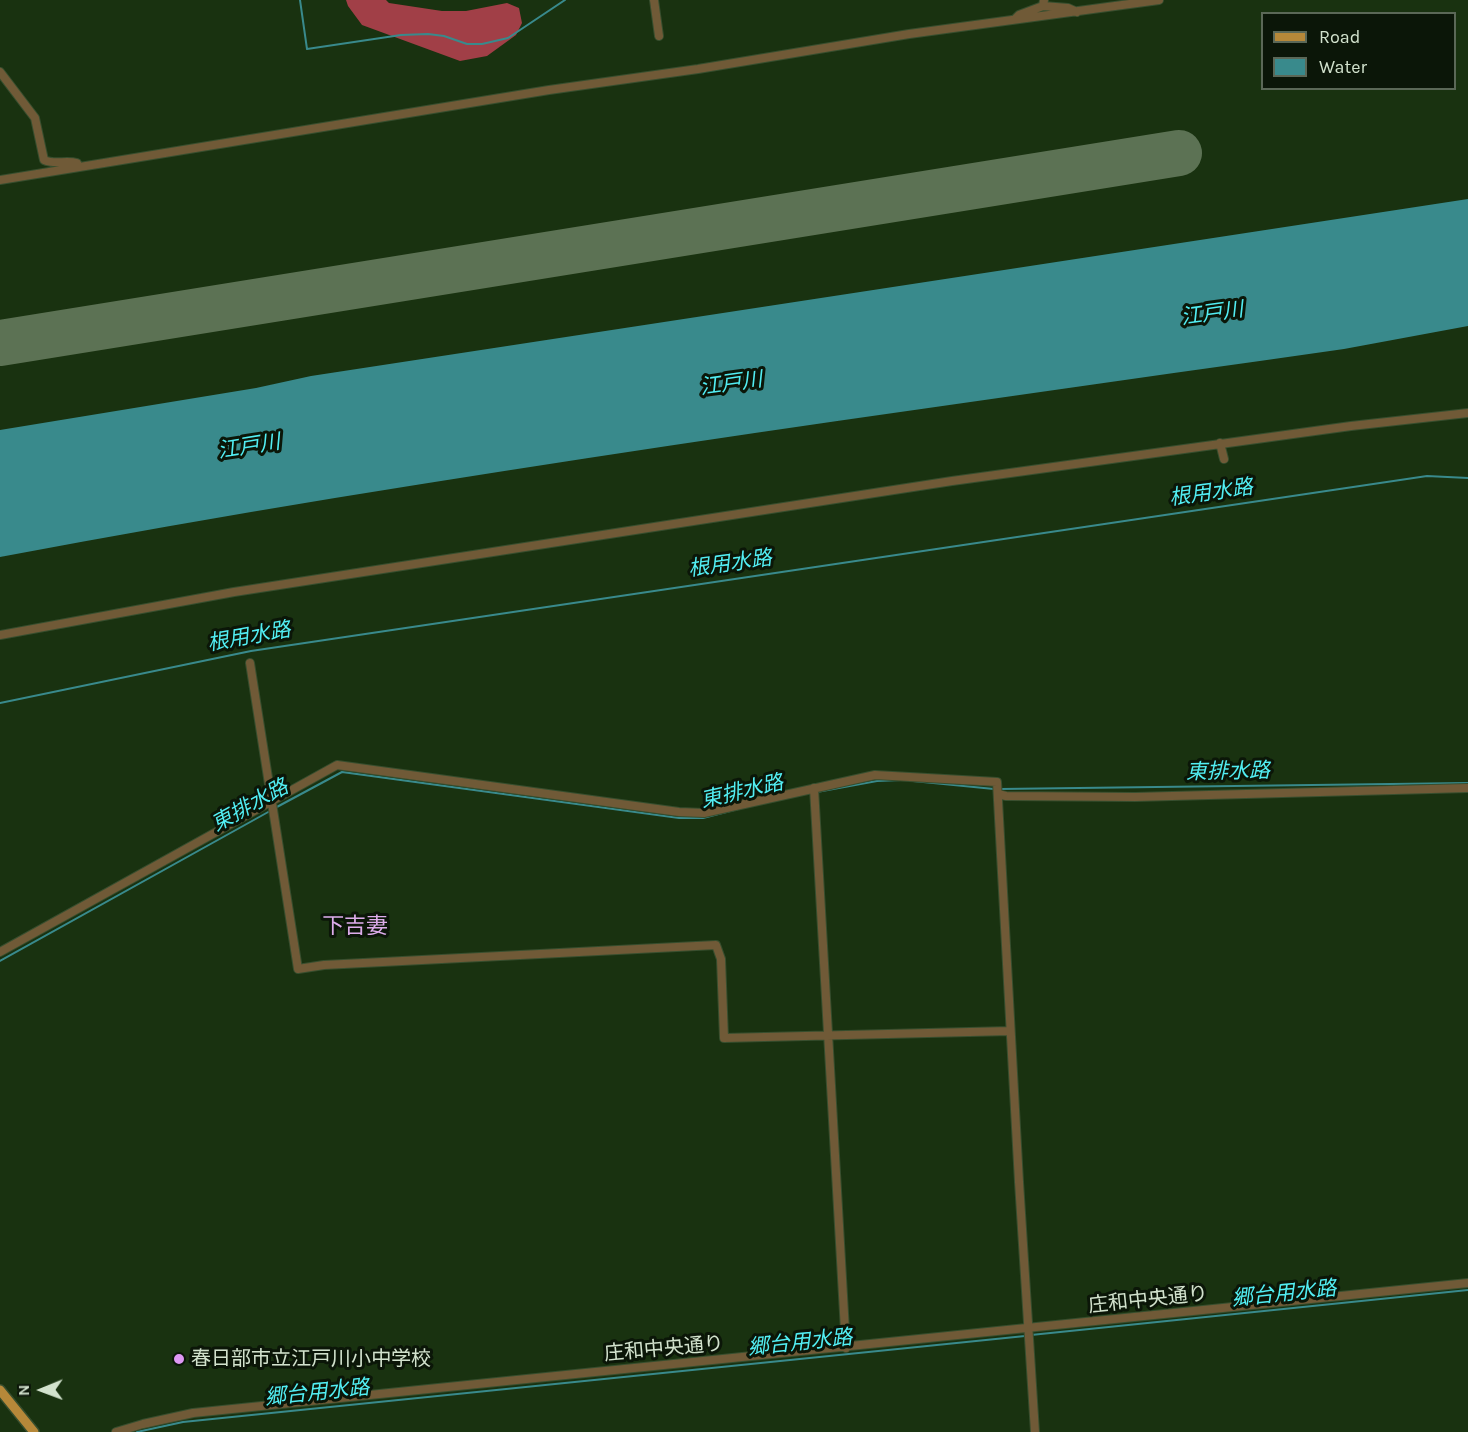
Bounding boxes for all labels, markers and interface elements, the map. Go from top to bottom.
legend [1261,12,1456,90]
text: Road [1319,26,1360,48]
text: Water [1319,56,1367,78]
water label: 江戸川 [1179,297,1245,331]
water label: 江戸川 [698,367,764,401]
water label: 江戸川 [216,430,282,464]
water label: 根用水路 [1168,475,1254,511]
water label: 根用水路 [687,546,773,582]
water label: 根用水路 [205,617,293,657]
water label: 東排水路 [1186,759,1270,785]
water label: 東排水路 [698,770,786,814]
water label: 東排水路 [207,775,293,837]
district label: 下吉妻 [322,914,388,940]
water label: 郷台用水路 [1230,1276,1338,1312]
street label: 庄和中央通り [1087,1282,1209,1318]
water label: 郷台用水路 [746,1325,854,1361]
street label: 庄和中央通り [603,1332,725,1366]
place label: 春日部市立江戸川小中学校 [191,1347,431,1371]
marker: 春日部市立江戸川小中学校 [172,1352,186,1366]
north arrow [12,1360,72,1420]
water label: 郷台用水路 [263,1375,371,1411]
text: N [14,1384,33,1396]

